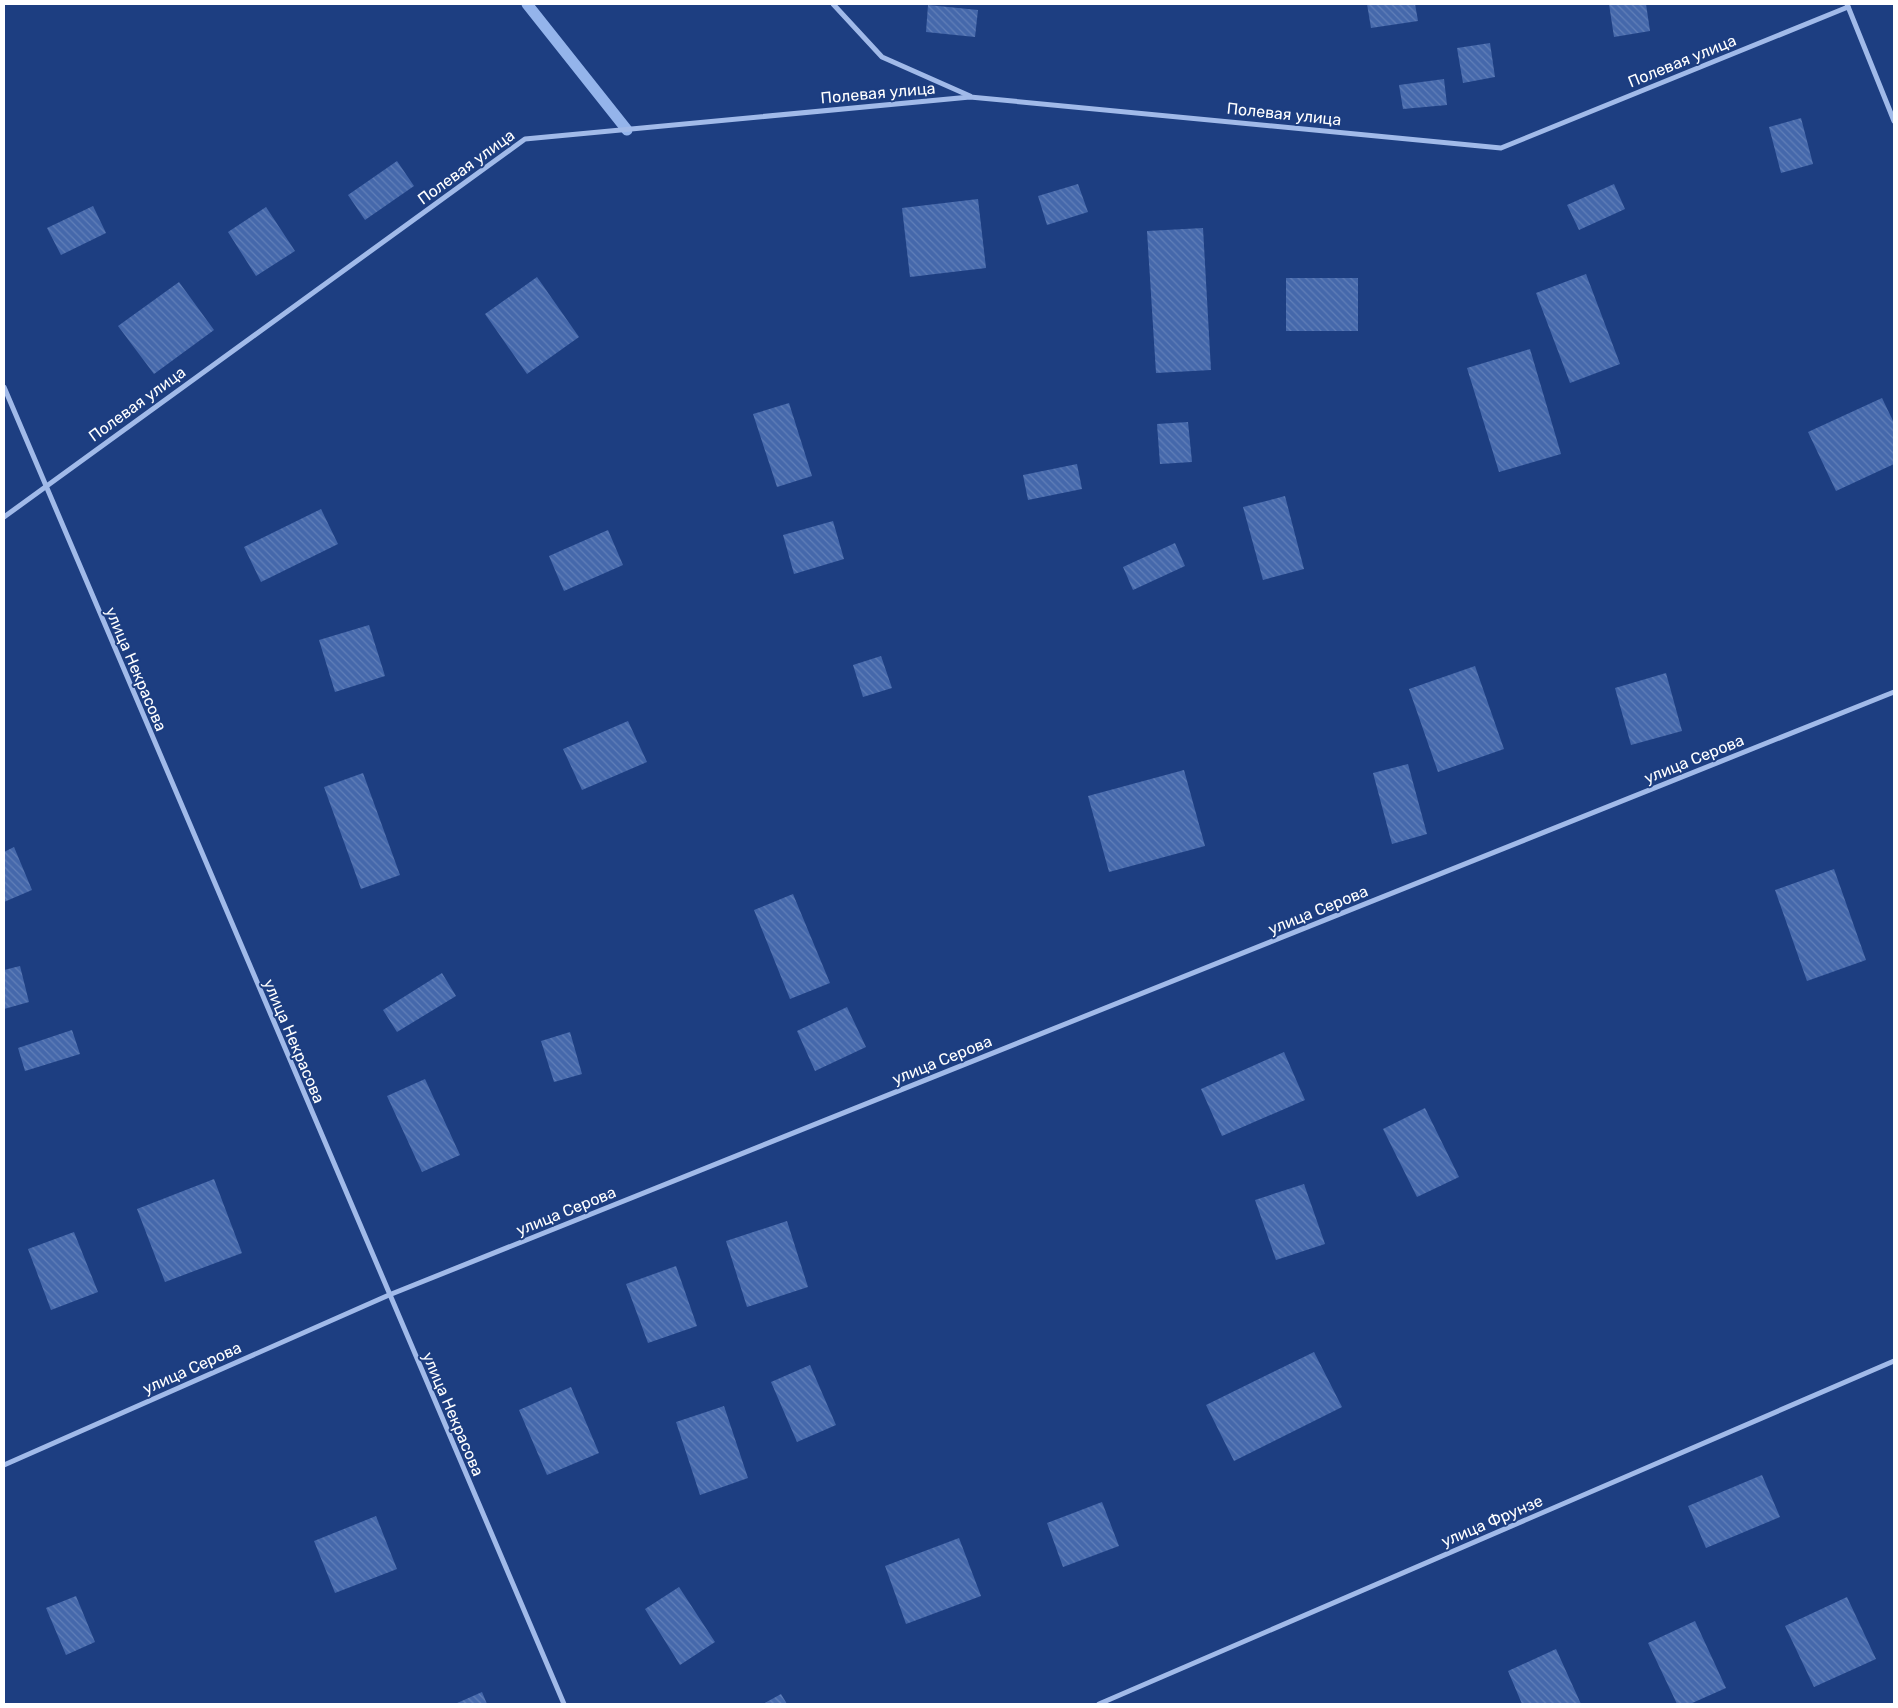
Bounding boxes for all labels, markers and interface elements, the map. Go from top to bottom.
street label: Полевая улица [1625,31,1739,91]
street label: Полевая улица [820,79,936,107]
street label: Полевая улица [1226,99,1342,129]
street label: Полевая улица [414,125,518,209]
street label: Полевая улица [85,362,189,446]
street label: улица Некрасова [101,604,171,734]
street label: улица Серова [1641,730,1747,788]
street label: улица Серова [1265,881,1371,939]
street label: улица Некрасова [259,976,329,1106]
street label: улица Серова [889,1031,995,1089]
street label: улица Серова [513,1182,619,1240]
street label: улица Серова [140,1338,244,1398]
street label: улица Некрасова [418,1349,488,1479]
street label: улица Фрунзе [1438,1491,1546,1551]

